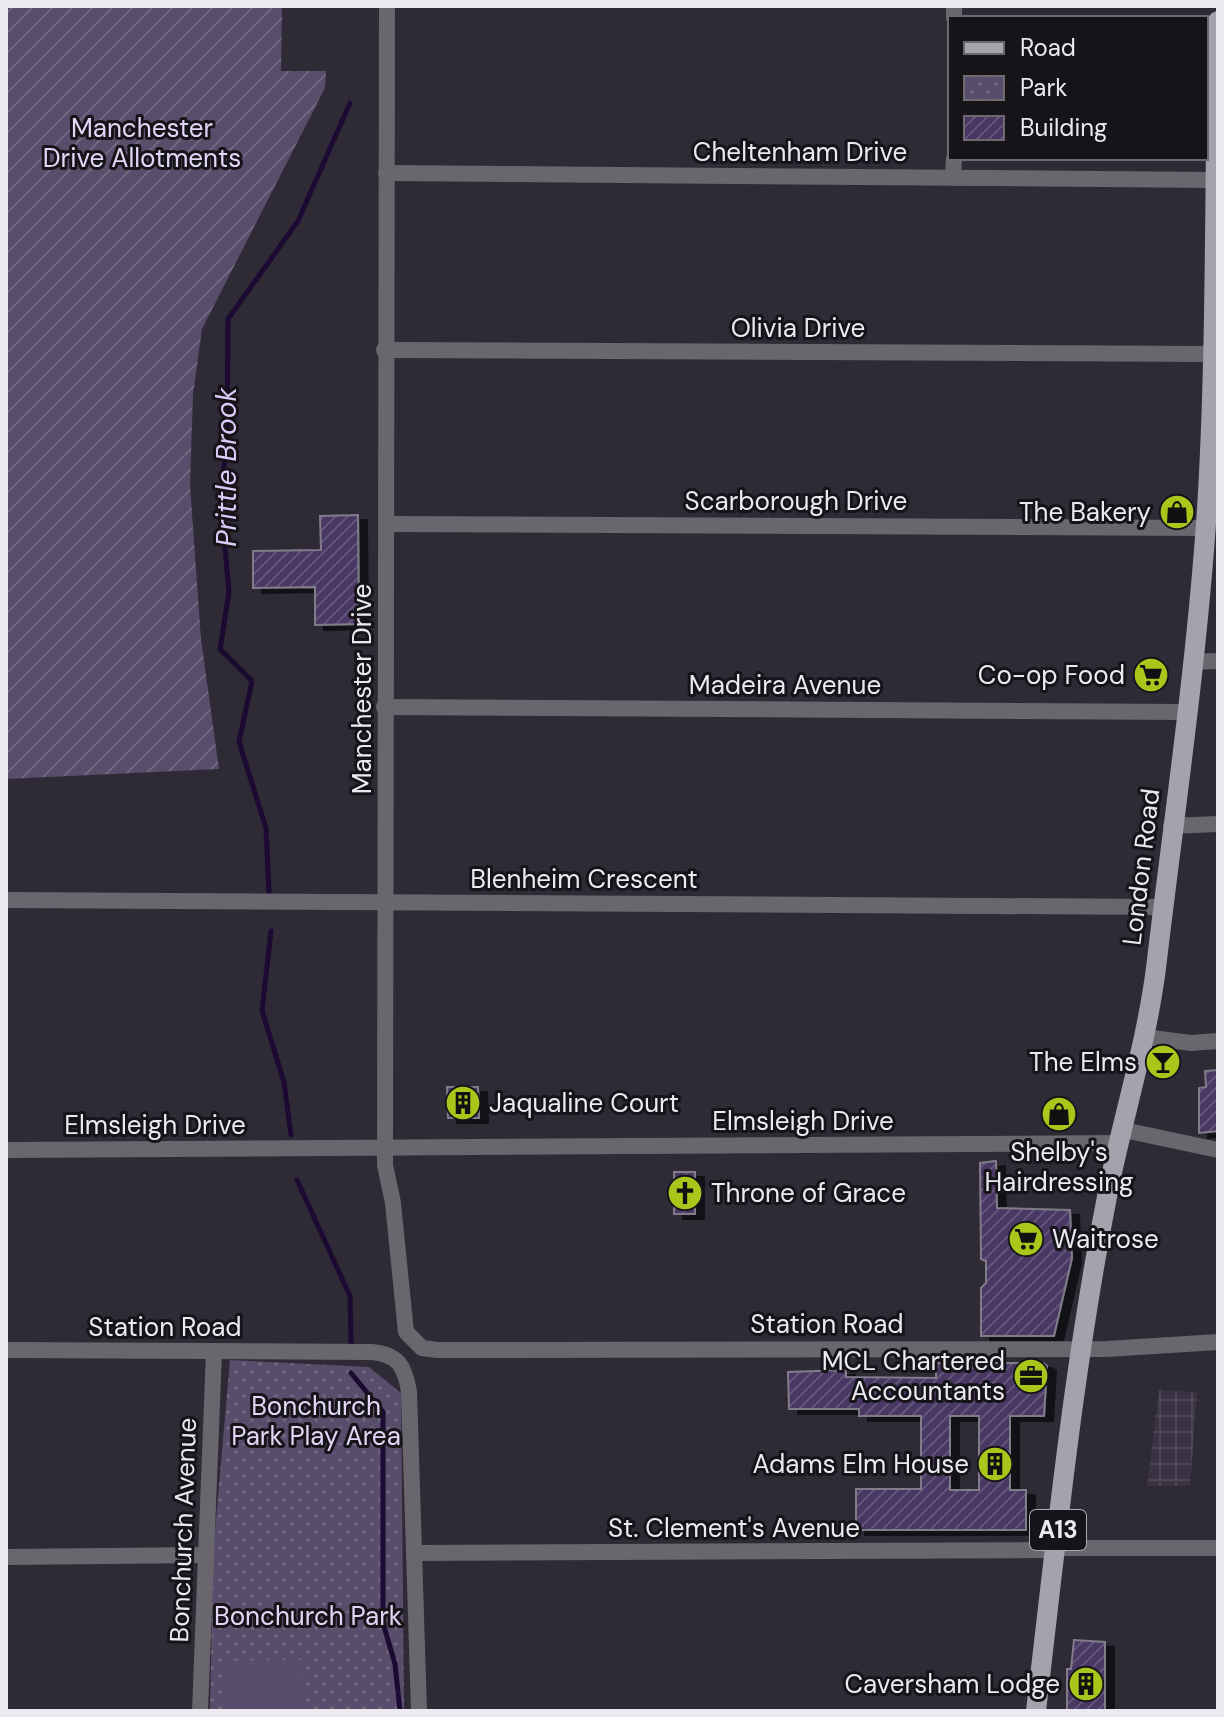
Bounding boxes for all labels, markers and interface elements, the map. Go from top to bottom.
legend [948,16,1208,160]
text: Road [1020,32,1076,63]
text: Park [1020,72,1067,103]
park label: Manchester Drive Allotments [43,111,241,175]
text: Building [1020,112,1107,143]
street label: Cheltenham Drive [693,135,907,169]
street label: Olivia Drive [731,311,865,345]
water label: Prittle Brook [208,387,245,547]
street label: Scarborough Drive [685,484,907,518]
shop icon: The Bakery [1158,493,1196,531]
place label: The Bakery [1019,495,1151,529]
street label: Manchester Drive [345,584,379,794]
supermarket icon: Co-op Food [1132,656,1170,694]
place label: Co-op Food [978,658,1125,692]
street label: Madeira Avenue [689,668,881,702]
street label: London Road [1115,787,1167,947]
street label: Blenheim Crescent [470,862,698,896]
bar icon: The Elms [1144,1043,1182,1081]
place label: The Elms [1029,1045,1137,1079]
building icon: Jaqualine Court [444,1084,482,1122]
place label: Jaqualine Court [489,1086,679,1120]
shop icon: Shelby's Hairdressing [1040,1095,1078,1133]
street label: Elmsleigh Drive [712,1104,894,1138]
street label: Elmsleigh Drive [64,1108,246,1142]
place label: Shelby's Hairdressing [984,1135,1134,1199]
church icon: Throne of Grace [666,1174,704,1212]
place label: Throne of Grace [711,1176,906,1210]
supermarket icon: Waitrose [1007,1220,1045,1258]
place label: Waitrose [1052,1222,1159,1256]
street label: Station Road [750,1307,904,1341]
street label: Station Road [88,1310,242,1344]
place label: MCL Chartered Accountants [822,1344,1005,1408]
office icon: MCL Chartered Accountants [1012,1357,1050,1395]
park label: Bonchurch Park Play Area [231,1389,401,1453]
street label: Bonchurch Avenue [162,1417,204,1643]
building icon: Adams Elm House [976,1445,1014,1483]
place label: Adams Elm House [752,1447,969,1481]
road number: A13 [1030,1510,1086,1550]
street label: St. Clement's Avenue [608,1511,860,1545]
park label: Bonchurch Park [214,1599,402,1633]
building icon: Caversham Lodge [1067,1665,1105,1703]
place label: Caversham Lodge [844,1667,1060,1701]

